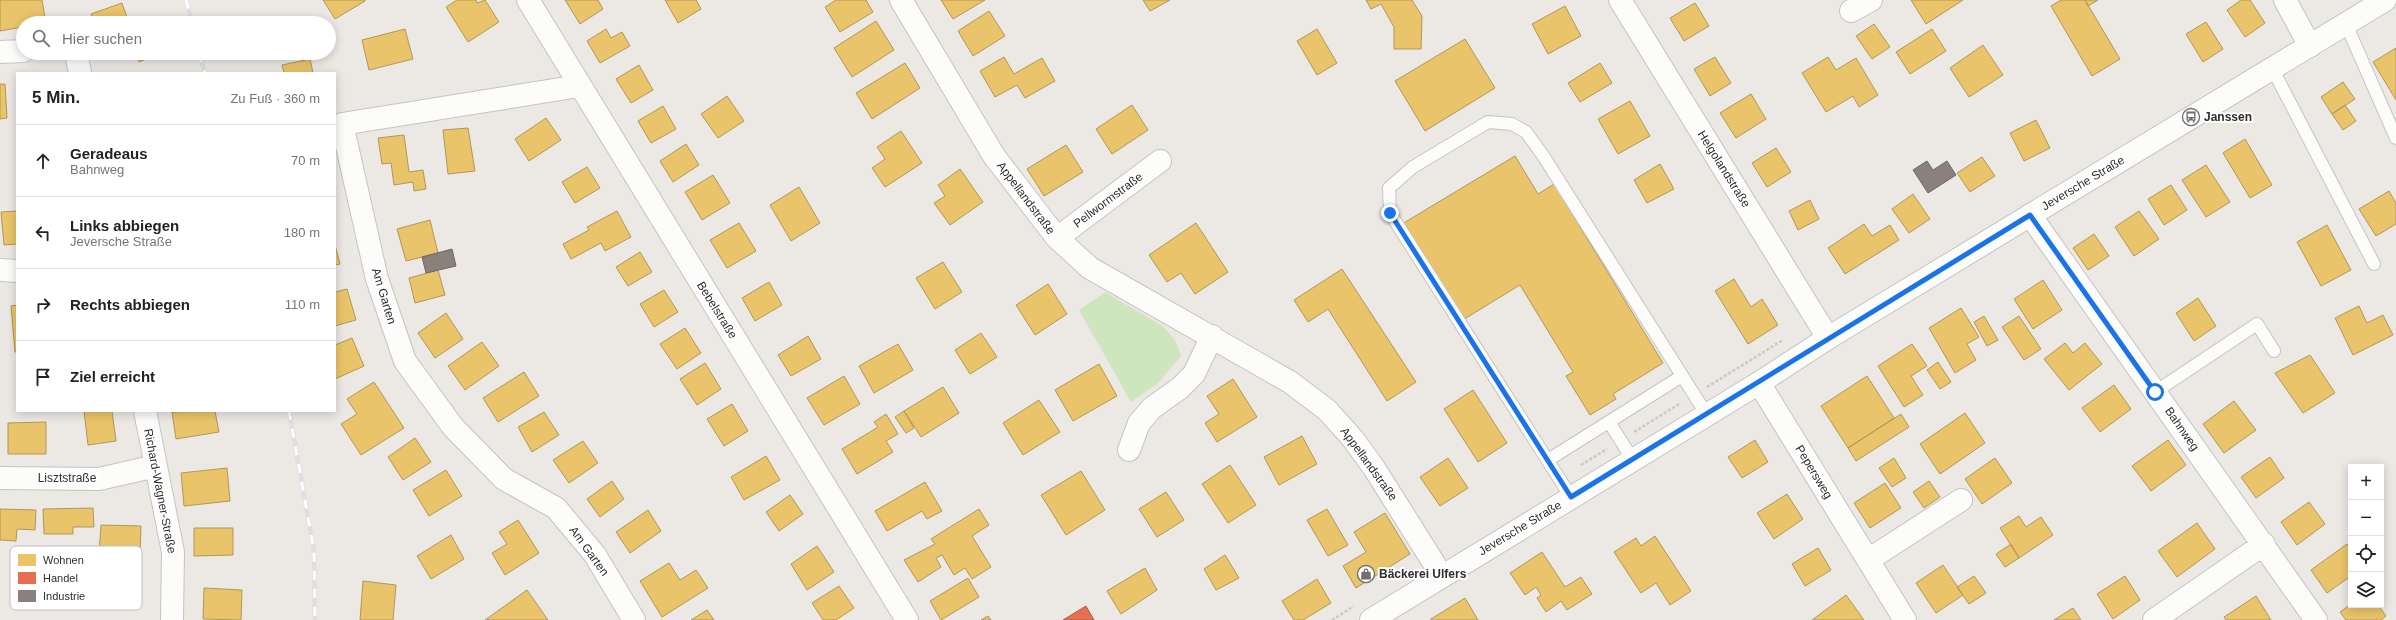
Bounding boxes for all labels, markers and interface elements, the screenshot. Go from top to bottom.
search box [16,16,336,60]
icon: search [30,27,52,49]
text: Hier suchen [62,30,142,47]
text: 5 Min. [32,88,80,107]
text: Zu Fuß · 360 m [230,91,320,106]
bus stop icon: Janssen [2181,107,2201,127]
place label: Janssen [2204,110,2252,124]
street label: Helgolandstraße [1695,128,1753,210]
text: Geradeaus [70,145,148,162]
icon: ahead [32,150,54,172]
text: 70 m [291,153,320,168]
street label: Jeversche Straße [2039,153,2127,213]
street label: Appellandstraße [994,159,1058,237]
text: Bahnweg [70,162,124,177]
street label: Pellwormstraße [1071,169,1146,231]
route end [1381,204,1399,222]
text: Links abbiegen [70,217,179,234]
icon: left [32,222,54,244]
text: 180 m [284,225,320,240]
text: Jeversche Straße [70,234,172,249]
street label: Am Garten [369,266,399,326]
street label: Bebelstraße [694,279,740,341]
icon: right [32,294,54,316]
text: Rechts abbiegen [70,296,190,313]
text: 110 m [285,297,320,312]
icon: arrive [32,366,54,388]
text: Ziel erreicht [70,368,155,385]
route start [2146,383,2164,401]
street label: Bahnweg [2162,404,2202,454]
street label: Appellandstraße [1338,425,1401,504]
street label: Richard-Wagner-Straße [141,427,179,555]
street label: Pepersweg [1793,443,1835,501]
map controls [2348,464,2384,608]
button: + [2348,464,2384,500]
street label: Lisztstraße [38,471,97,485]
street label: Jeversche Straße [1476,498,1564,558]
button: − [2348,500,2384,536]
street label: Am Garten [566,523,612,579]
button: locate [2348,536,2384,572]
legend [10,546,142,610]
text: Wohnen [43,554,84,566]
shop icon: Bäckerei Ulfers [1356,564,1376,584]
place label: Bäckerei Ulfers [1379,567,1467,581]
text: Handel [43,572,78,584]
button: layers [2348,572,2384,608]
text: Industrie [43,590,85,602]

